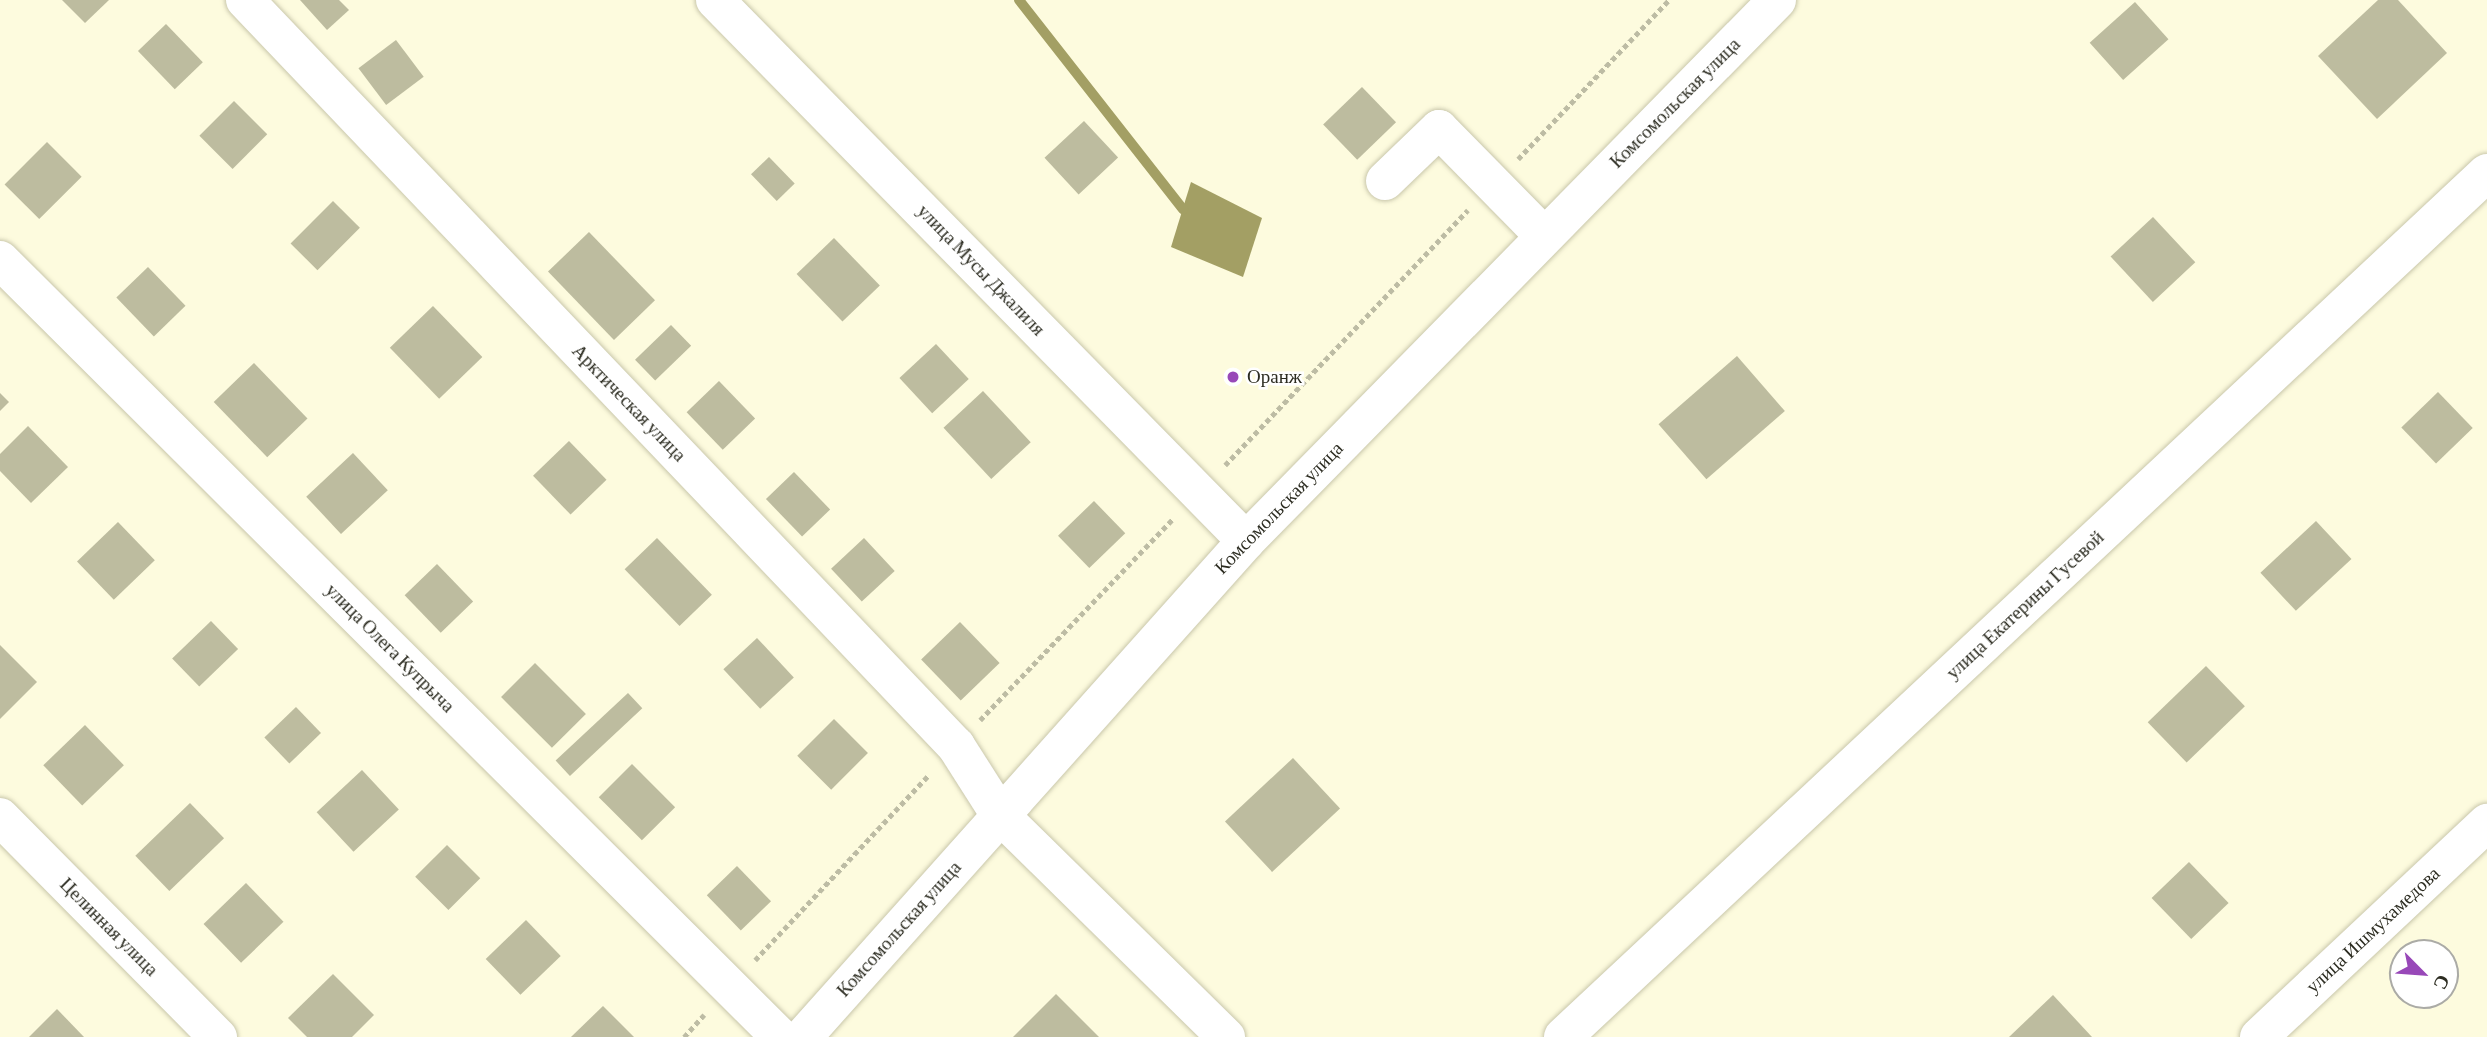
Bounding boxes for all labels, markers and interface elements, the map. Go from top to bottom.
street label: Комсомольская улица [1605,33,1745,173]
street label: улица Мусы Джалиля [912,200,1050,340]
street label: Арктическая улица [567,340,691,466]
place label: Оранж [1247,366,1302,388]
marker: Оранж [1225,369,1241,385]
street label: Комсомольская улица [1210,437,1348,579]
street label: улица Екатерины Гусевой [1941,526,2109,684]
street label: улица Олега Купрыча [321,579,459,717]
street label: Комсомольская улица [832,856,966,1002]
street label: улица Ишмухамедова [2301,862,2445,998]
street label: Целинная улица [55,873,163,981]
north arrow [2389,939,2459,1009]
text: С [2429,972,2454,993]

